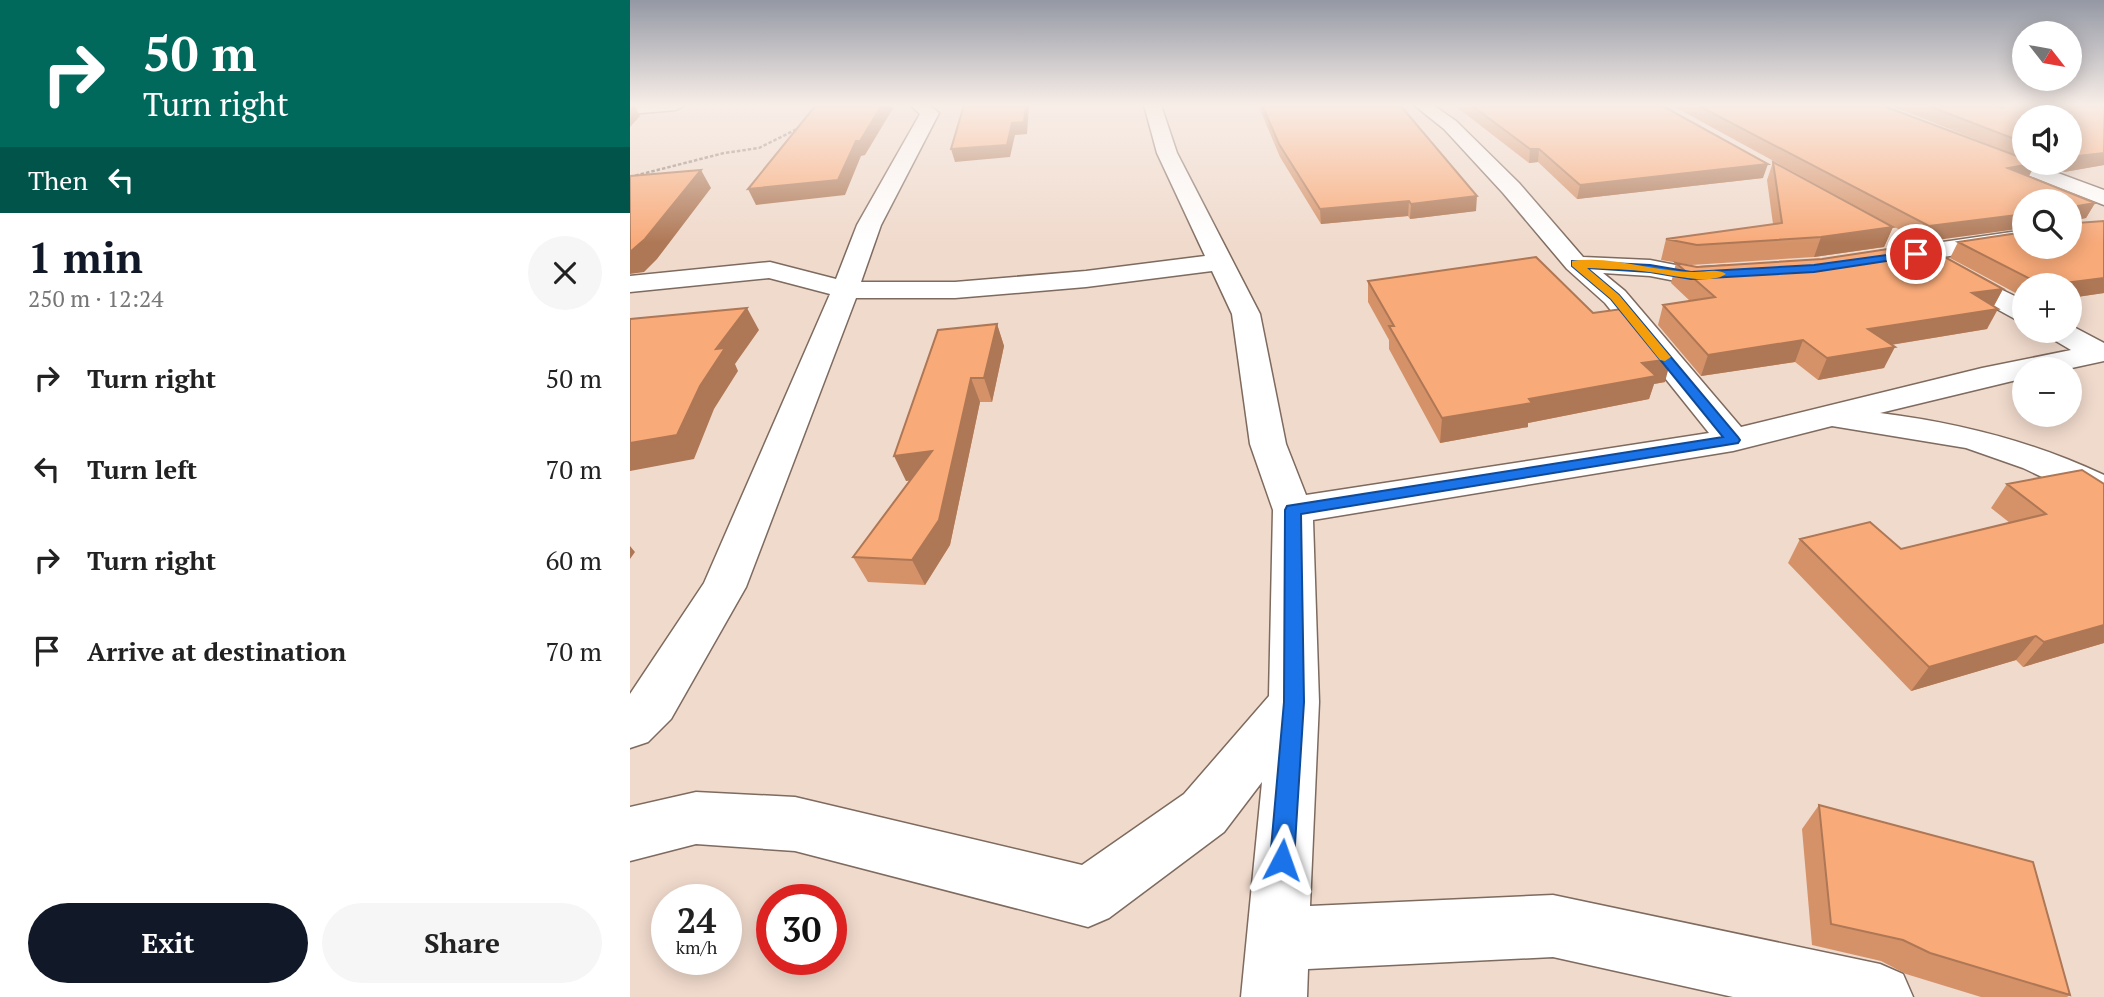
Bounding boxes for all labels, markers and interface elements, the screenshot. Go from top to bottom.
text: 50 m [143,20,257,85]
north arrow [2012,21,2082,91]
map controls [2012,21,2082,427]
icon: right [28,28,119,119]
text: Turn right [143,83,289,125]
button: sound [2012,105,2082,175]
icon: left [102,161,140,199]
text: Then [28,163,88,197]
button: search [2012,189,2082,259]
pin [1886,224,1946,284]
text: 1 min [28,229,143,285]
icon: arrive [1897,235,1935,273]
button: close [528,236,602,310]
button: + [2012,273,2082,343]
text: 250 m · 12:24 [28,283,163,314]
button: − [2012,357,2082,427]
icon: right [28,359,66,397]
text: Turn right [87,361,216,395]
text: 50 m [546,361,602,395]
icon: left [28,450,66,488]
text: Turn left [87,452,197,486]
text: 70 m [546,452,602,486]
icon: right [28,541,66,579]
text: Turn right [87,543,216,577]
text: 60 m [546,543,602,577]
icon: arrive [28,632,66,670]
text: Arrive at destination [87,634,346,668]
text: 70 m [546,634,602,668]
position arrow [1245,823,1319,897]
speed limit sign: 30 [756,884,847,975]
text: 24 [677,897,716,943]
button: Exit [28,903,308,983]
button: Share [322,903,602,983]
text: km/h [676,935,717,959]

